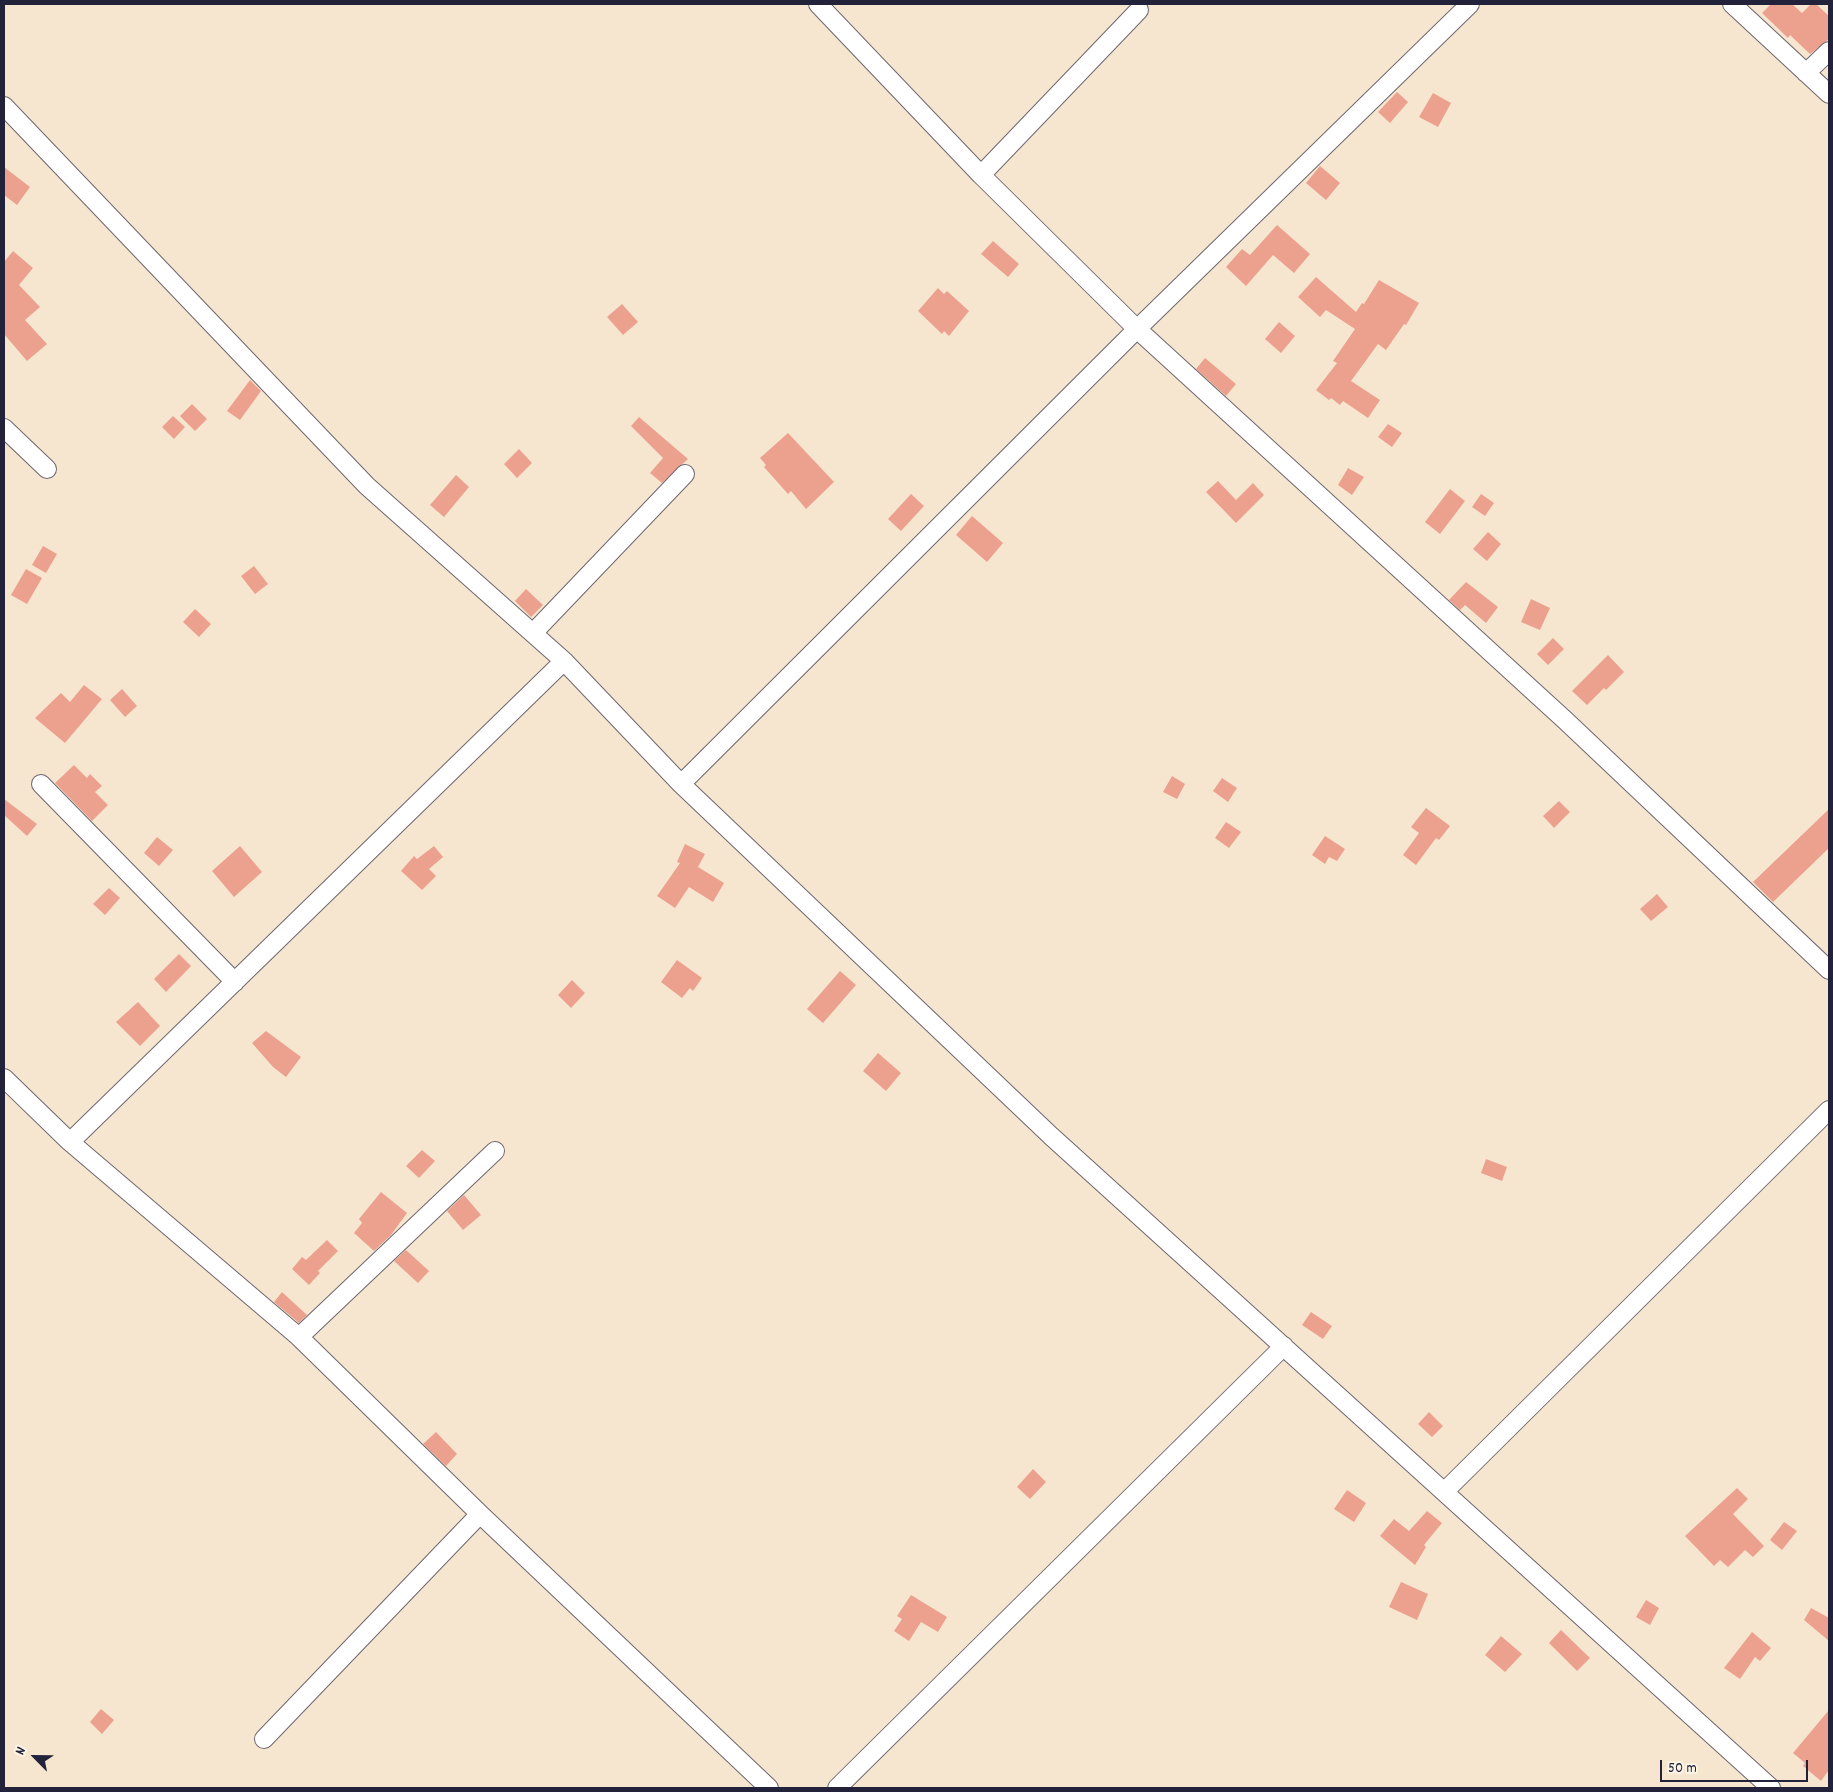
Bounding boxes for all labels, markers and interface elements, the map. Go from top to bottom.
north arrow [10,1732,60,1782]
text: N [11,1744,32,1758]
scale bar [1663,1750,1810,1782]
text: 50 m [1668,1758,1697,1780]

